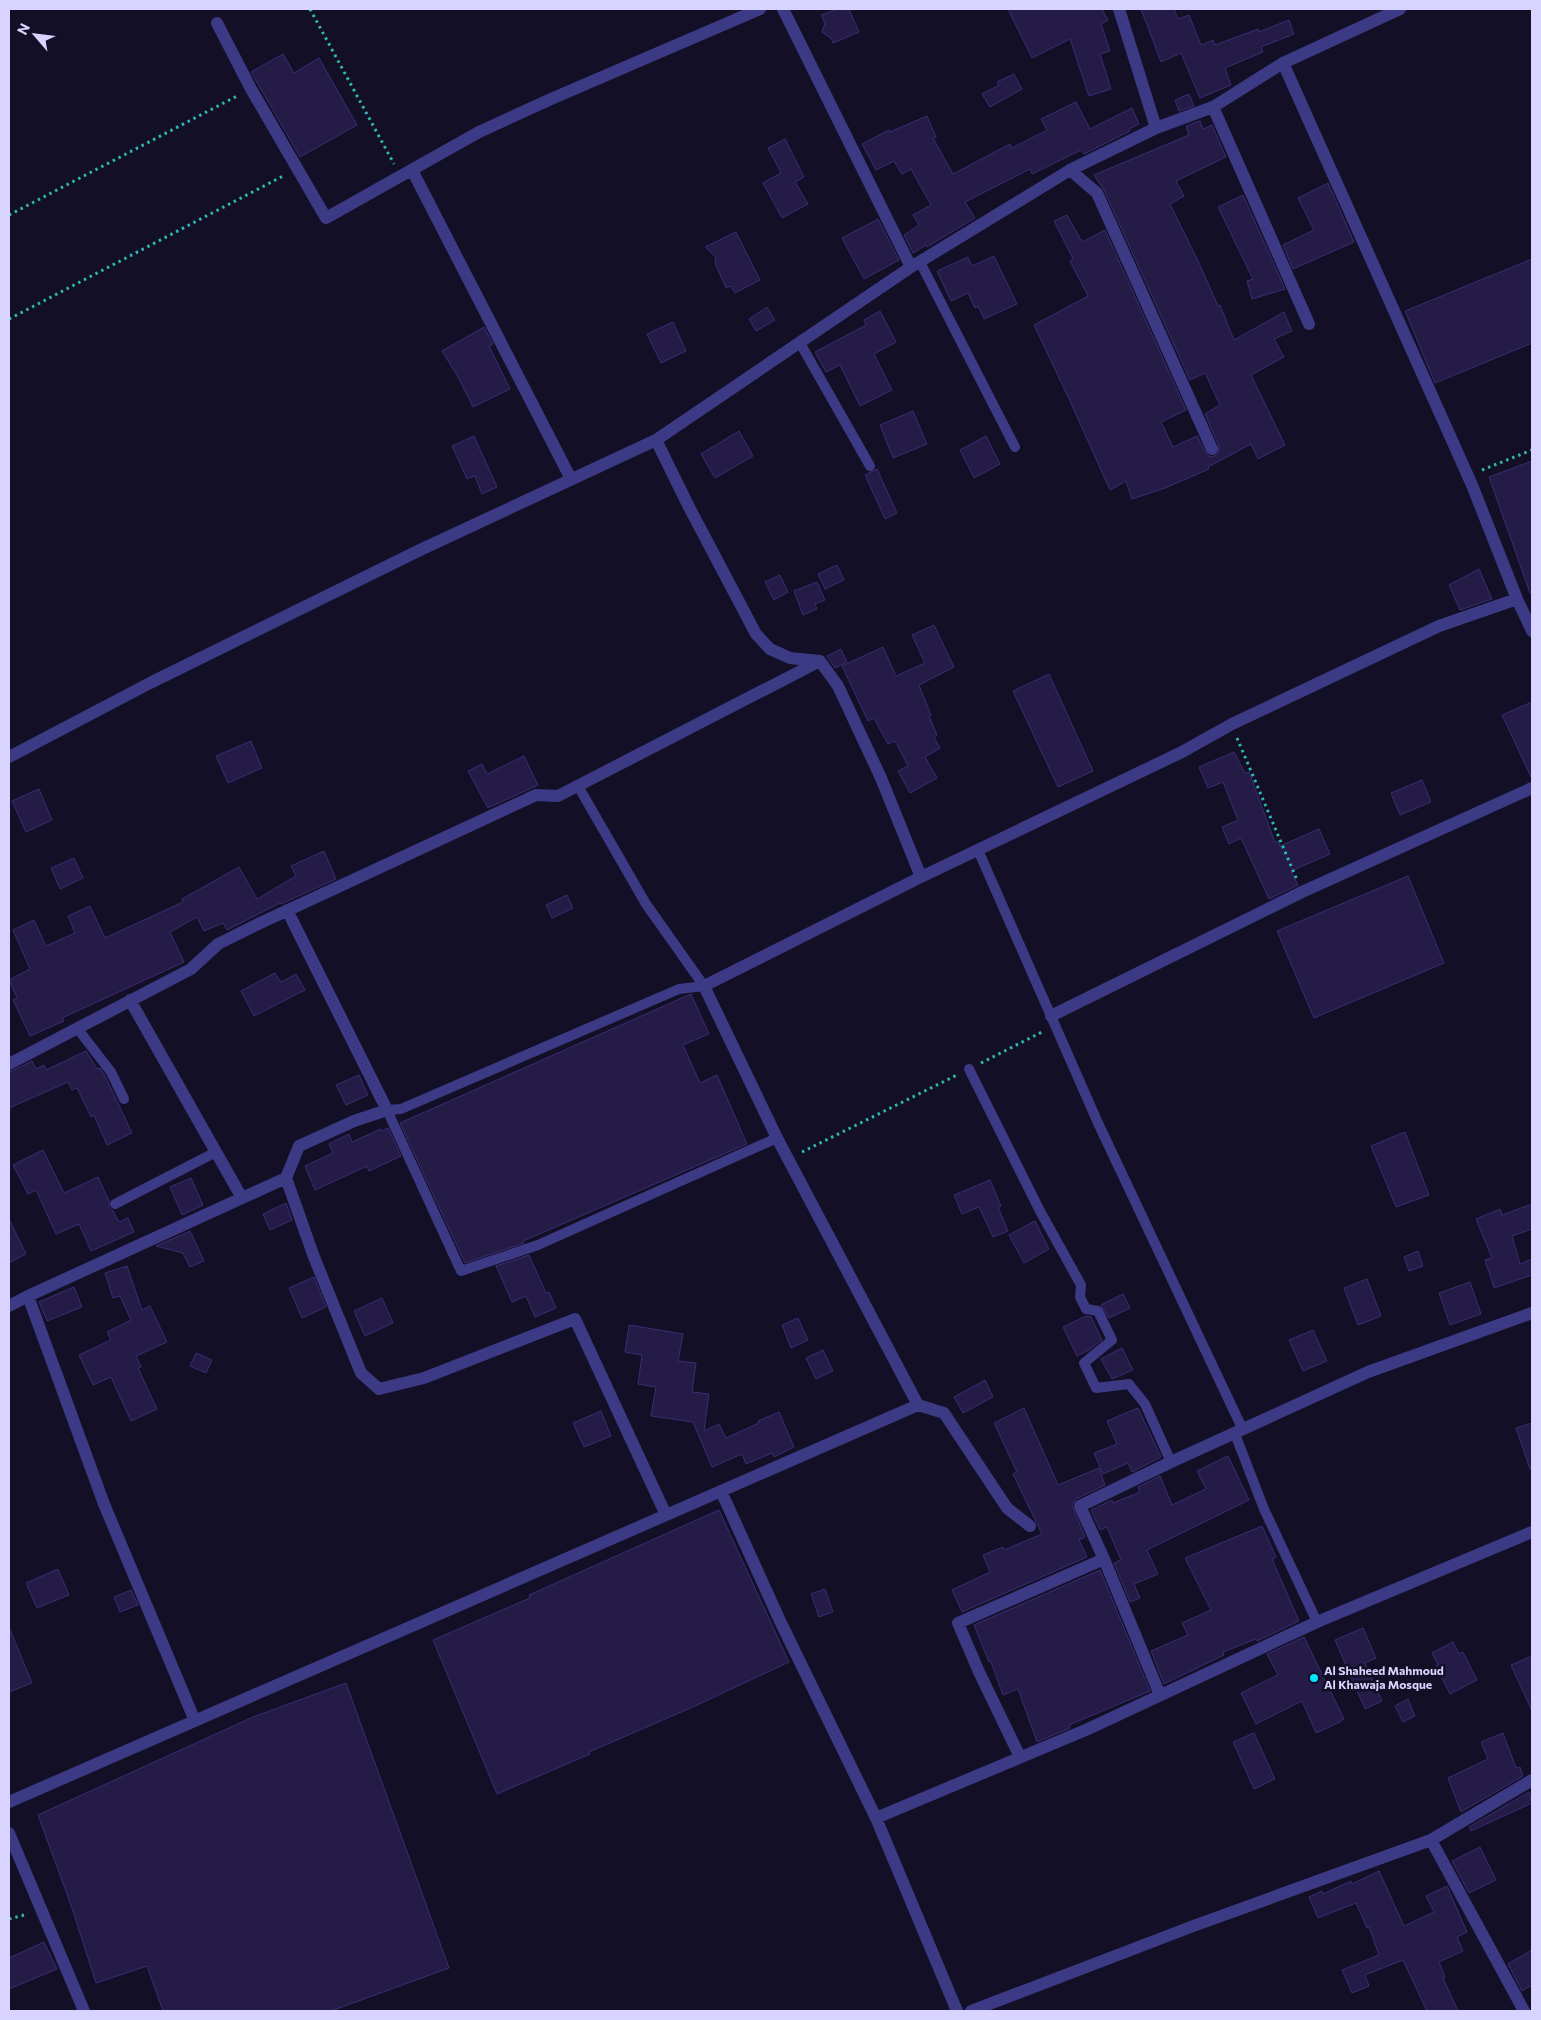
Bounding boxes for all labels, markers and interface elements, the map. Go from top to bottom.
north arrow [10,10,60,60]
text: N [13,20,33,37]
place label: Al Shaheed Mahmoud Al Khawaja Mosque [1324,1663,1444,1691]
marker: Al Shaheed Mahmoud Al Khawaja Mosque [1308,1672,1320,1684]

